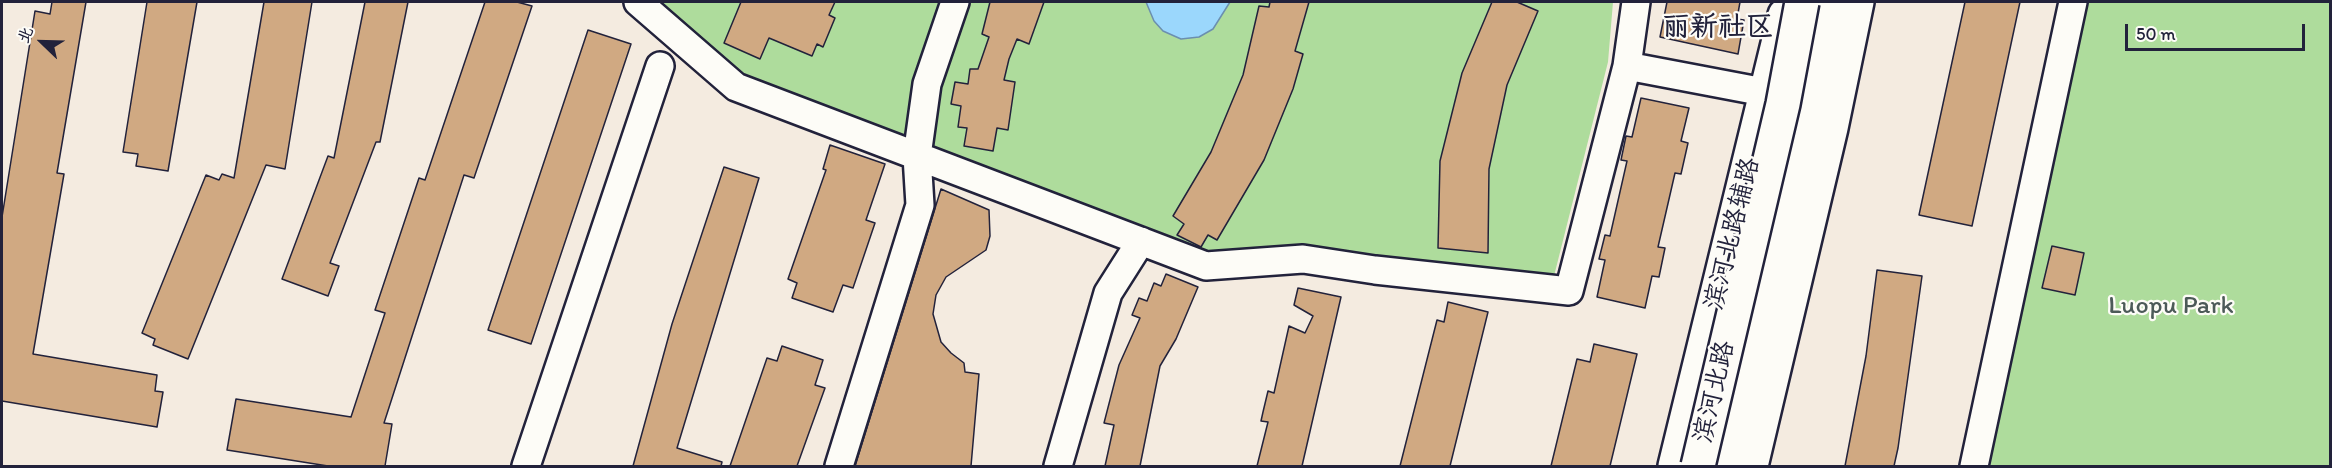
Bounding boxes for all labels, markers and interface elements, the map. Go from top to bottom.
district label: 丽新社区 [1662,11,1774,45]
north arrow [12,12,72,72]
scale bar [2128,12,2308,50]
text: 50 m [2136,23,2176,45]
text: 北 [13,24,37,46]
street label: 滨河北路辅路 [1699,155,1767,313]
park label: Luopu Park [2108,290,2234,322]
street label: 滨河北路 [1688,338,1742,446]

